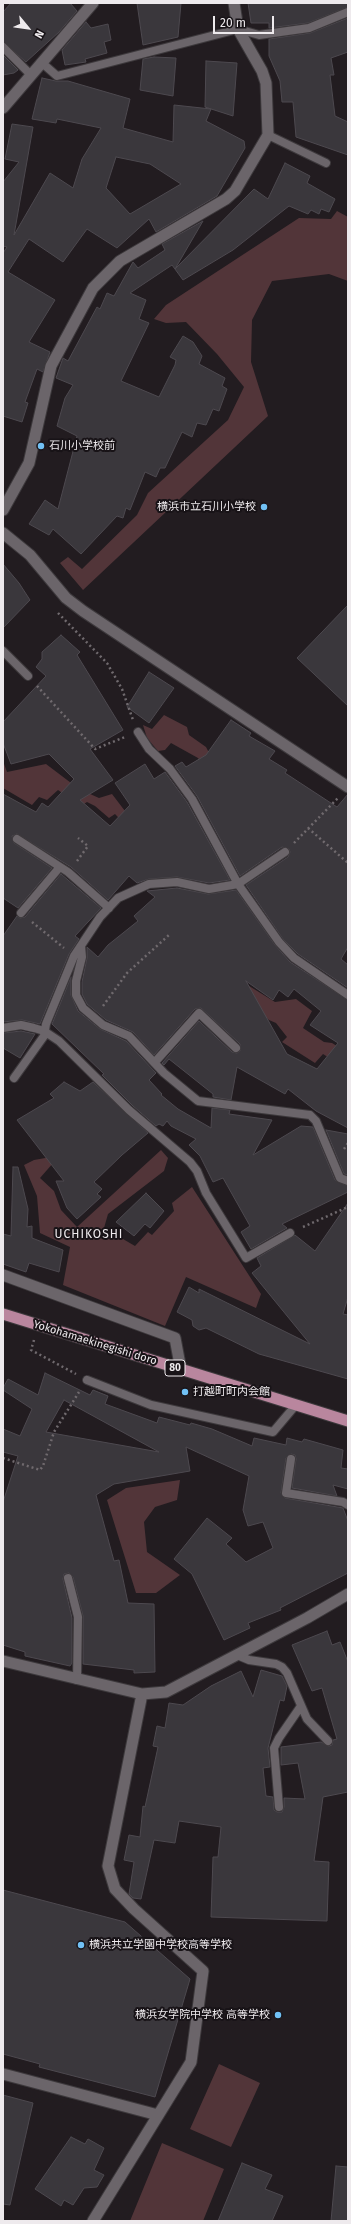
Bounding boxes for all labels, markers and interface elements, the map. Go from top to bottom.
north arrow [8,8,48,48]
scale bar [215,8,276,34]
text: 20 m [220,16,246,30]
text: N [31,28,46,40]
place label: 石川小学校前 [49,439,115,453]
marker: 石川小学校前 [36,441,46,451]
place label: 横浜市立石川小学校 [157,500,256,514]
marker: 横浜市立石川小学校 [259,502,269,512]
district label: UCHIKOSHI [55,1228,123,1242]
street label: Yokohamaekinegishi doro [32,1318,158,1368]
road number: 80 [165,1360,185,1376]
place label: 打越町町内会館 [193,1385,270,1399]
marker: 打越町町内会館 [180,1387,190,1397]
place label: 横浜共立学園中学校高等学校 [89,1938,232,1952]
marker: 横浜共立学園中学校高等学校 [76,1940,86,1950]
place label: 横浜女学院中学校 高等学校 [135,2008,270,2022]
marker: 横浜女学院中学校 高等学校 [273,2010,283,2020]

